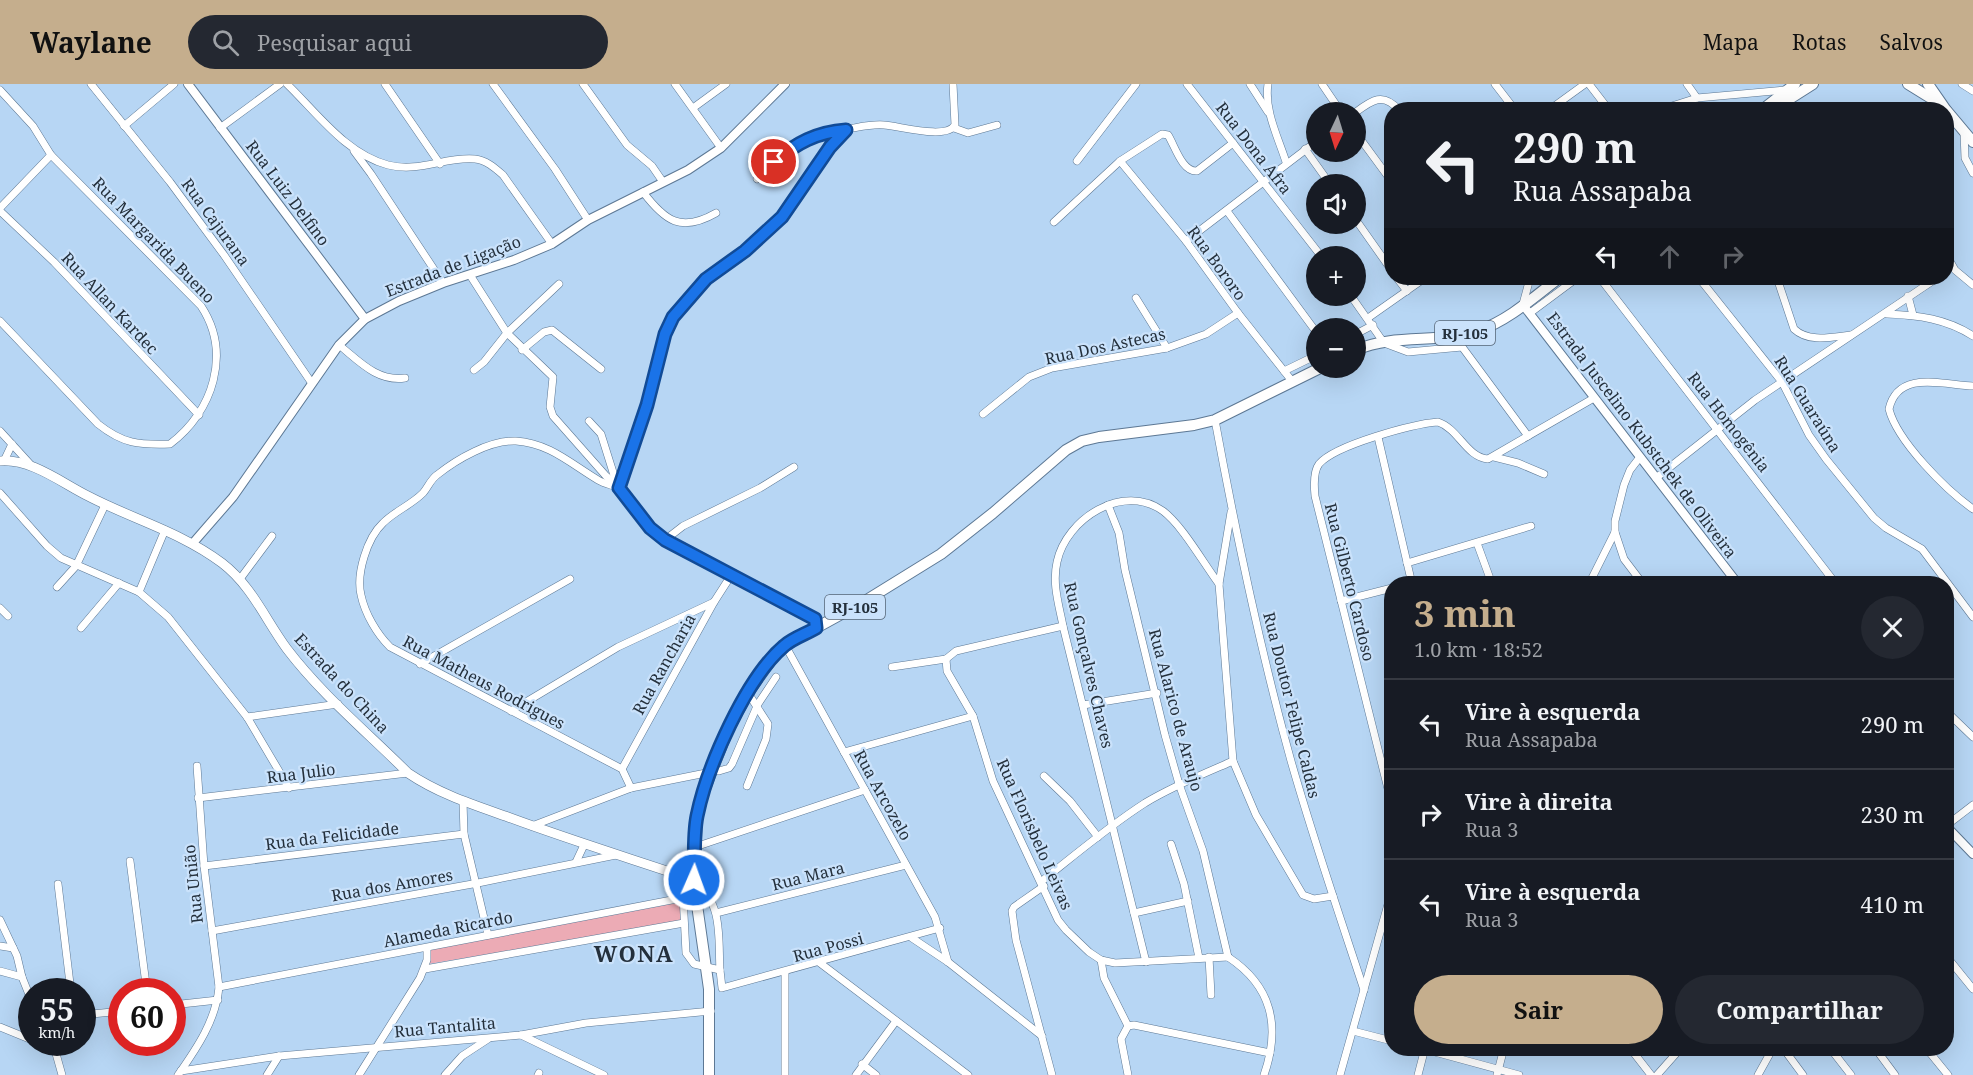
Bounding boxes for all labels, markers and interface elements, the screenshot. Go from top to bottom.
search box [188,15,608,69]
text: Waylane [30,23,152,61]
icon: search [209,26,242,59]
text: Pesquisar aqui [257,27,412,57]
text: Mapa [1703,28,1759,56]
text: Rotas [1792,28,1846,56]
text: Salvos [1879,28,1943,56]
street label: Rua Dona Afra [1211,97,1297,199]
north arrow [1306,102,1366,162]
map controls [1306,102,1366,378]
text: 290 m [1513,118,1637,175]
icon: left [1414,126,1492,204]
street label: Rua Luiz Delfino [241,136,335,250]
pin [748,136,799,187]
icon: arrive [757,145,790,178]
street label: Rua Margarida Bueno [88,172,220,308]
text: Rua Assapaba [1513,172,1692,209]
street label: Rua Cajurana [177,174,255,270]
button: sound [1306,174,1366,234]
street label: Rua Bororo [1183,221,1251,305]
street label: Estrada de Ligação [382,230,524,302]
icon: left [1590,240,1623,273]
icon: ahead [1653,240,1686,273]
icon: right [1716,240,1749,273]
button: + [1306,246,1366,306]
street label: Rua Allan Kardec [57,247,163,359]
street label: Estrada Juscelino Kubstchek de Oliveira [1542,307,1742,563]
button: − [1306,318,1366,378]
road number: RJ-105 [1435,321,1495,345]
street label: Rua Dos Astecas [1043,322,1167,370]
street label: Rua Guaraúna [1769,351,1847,457]
street label: Rua Homogênia [1683,367,1775,477]
street label: Rua Gilberto Cardoso [1320,501,1380,663]
street label: Rua Gonçalves Chaves [1059,580,1119,750]
text: 3 min [1414,589,1516,638]
road number: RJ-105 [825,595,885,619]
button: close [1861,596,1924,659]
street label: Rua Rancharia [627,610,701,718]
street label: Rua Doutor Felipe Caldas [1258,610,1326,800]
street label: Rua Alarico de Araujo [1144,626,1208,794]
street label: Estrada do China [290,628,394,738]
street label: Rua Matheus Rodrigues [399,630,569,734]
text: 1.0 km · 18:52 [1414,636,1543,663]
text: Vire à esquerda [1465,696,1641,726]
icon: left [1414,708,1447,741]
text: 290 m [1861,709,1924,739]
text: Rua Assapaba [1465,726,1598,753]
street label: Rua Arcozelo [849,746,917,844]
street label: Rua Florisbelo Leivas [992,755,1078,913]
street label: Rua Julio [265,758,337,788]
text: Vire à direita [1465,786,1613,816]
icon: right [1414,798,1447,831]
text: 230 m [1861,799,1924,829]
text: Rua 3 [1465,816,1518,843]
street label: Rua da Felicidade [264,817,400,855]
street label: Rua União [178,844,208,924]
position arrow [662,848,726,912]
street label: Rua Mara [769,856,847,896]
street label: Rua dos Amores [329,863,455,907]
text: Vire à esquerda [1465,876,1641,906]
icon: left [1414,888,1447,921]
text: 410 m [1861,889,1924,919]
street label: Alameda Ricardo [382,906,514,952]
text: Rua 3 [1465,906,1518,933]
street label: Rua Possi [790,927,866,967]
district label: WONA [594,938,674,968]
button: Sair [1414,975,1663,1044]
button: Compartilhar [1675,975,1924,1044]
speed limit sign: 60 [108,978,186,1056]
text: 55 [40,989,74,1030]
street label: Rua Tantalita [393,1012,497,1042]
text: km/h [39,1022,75,1042]

